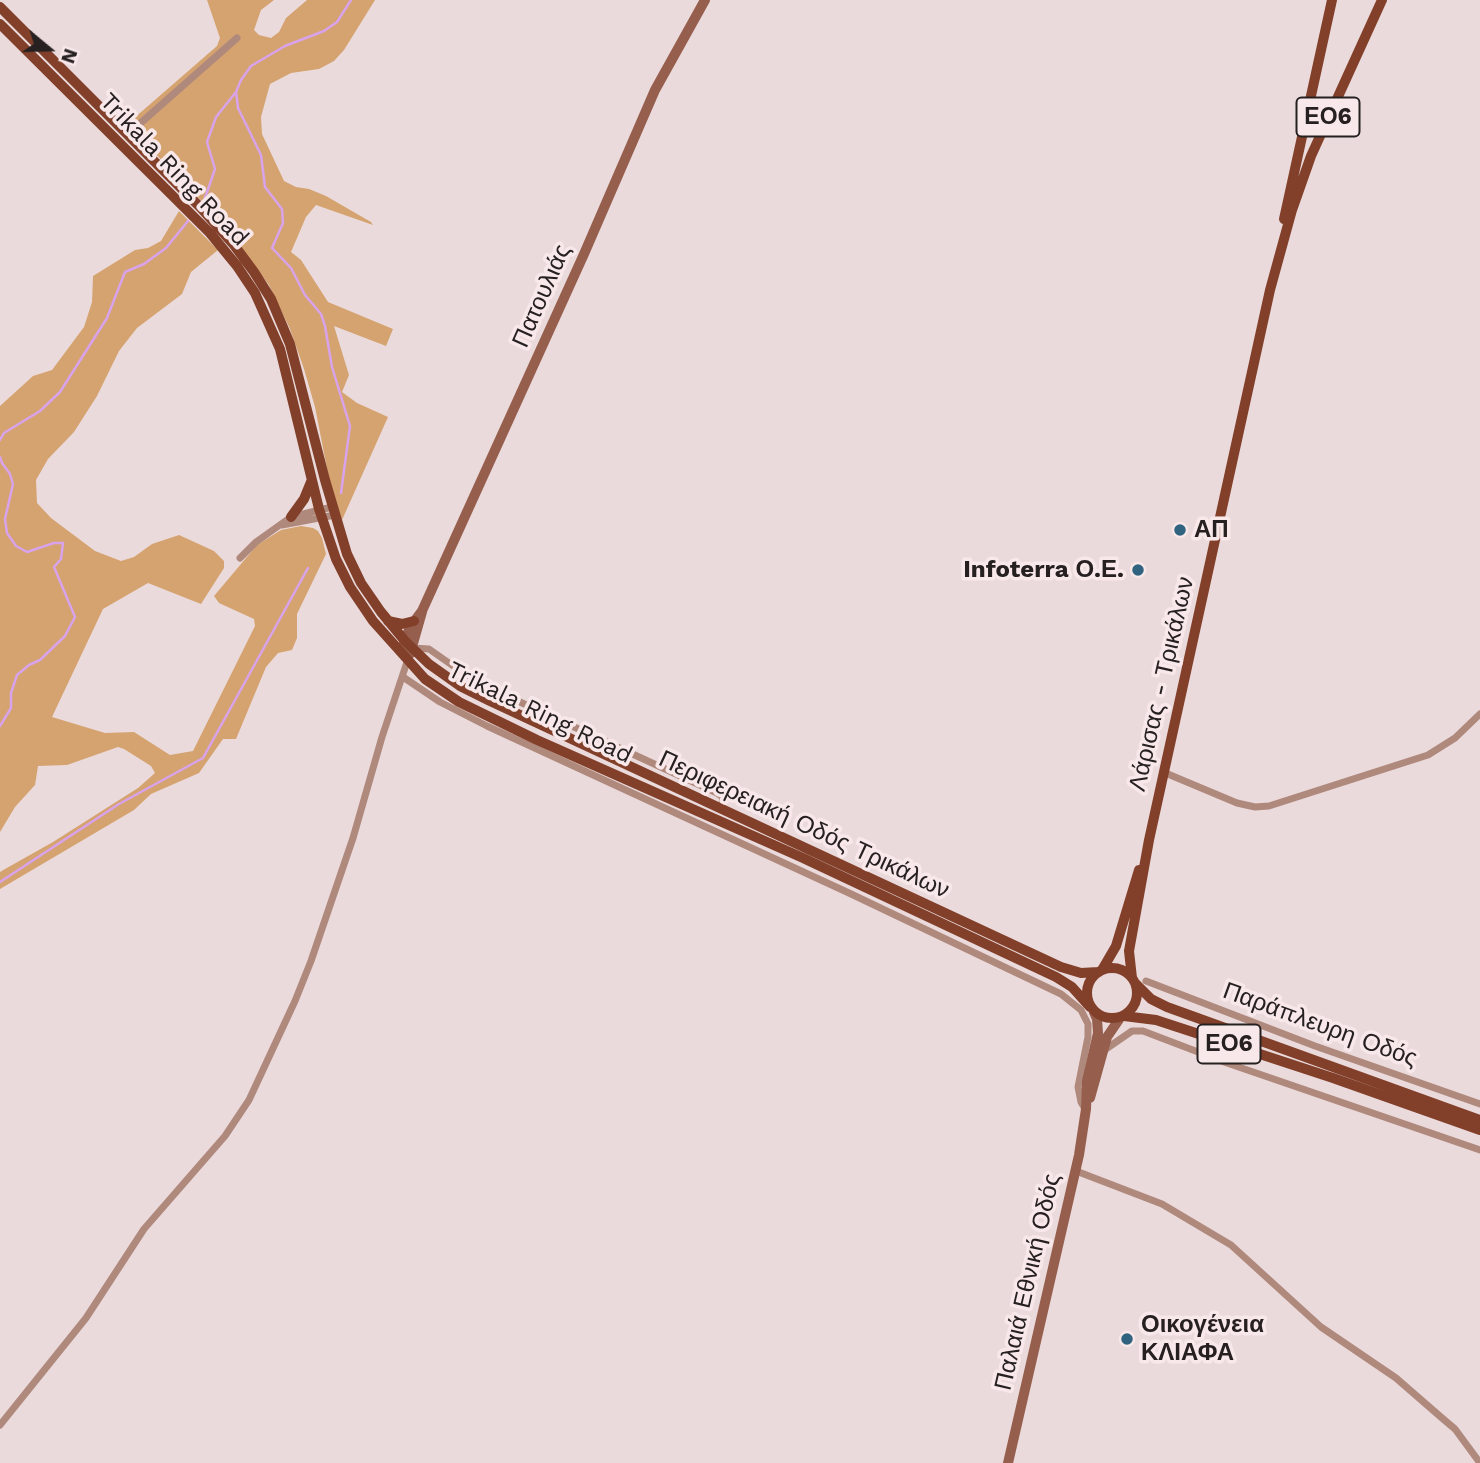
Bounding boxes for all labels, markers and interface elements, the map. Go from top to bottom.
north arrow [14,14,84,84]
text: N [56,46,82,66]
street label: Trikala Ring Road [94,87,254,253]
road number: ΕΟ6 [1296,98,1360,136]
street label: Πατουλιάς [507,240,577,352]
place label: ΑΠ [1194,516,1229,544]
marker: ΑΠ [1172,522,1188,538]
place label: Infoterra Ο.Ε. [963,556,1124,584]
marker: Infoterra Ο.Ε. [1130,562,1146,578]
street label: Λάρισας - Τρικάλων [1123,574,1201,794]
street label: Trikala Ring Road [443,656,637,770]
street label: Περιφερειακή Οδός Τρικάλων [654,745,954,905]
street label: Παράπλευρη Οδός [1219,977,1421,1073]
road number: ΕΟ6 [1198,1024,1260,1064]
street label: Παλαιά Εθνική Οδός [989,1171,1067,1393]
place label: Οικογένεια ΚΛΙΑΦΑ [1141,1311,1264,1367]
marker: Οικογένεια ΚΛΙΑΦΑ [1119,1331,1135,1347]

